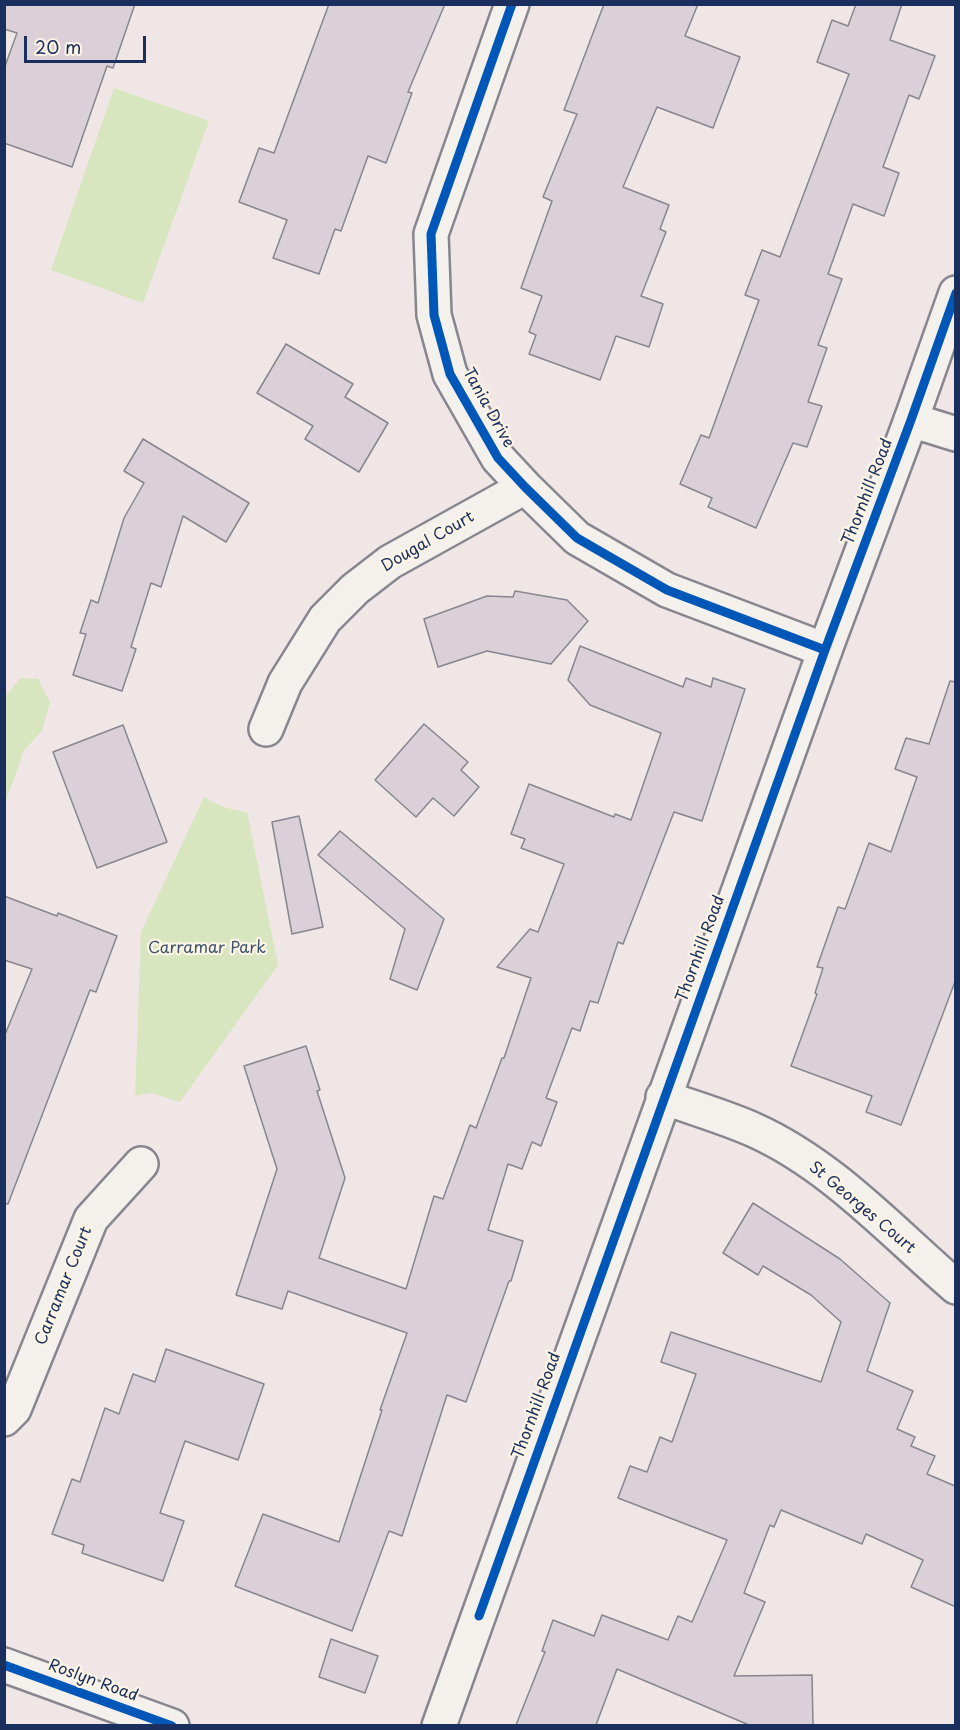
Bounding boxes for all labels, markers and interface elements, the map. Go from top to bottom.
scale bar [27,24,148,62]
text: 20 m [35,33,81,60]
street label: Tania Drive [458,365,518,451]
street label: Thornhill Road [839,436,897,548]
street label: Dougal Court [378,508,478,576]
street label: Thornhill Road [673,893,729,1005]
park label: Carramar Park [148,939,266,959]
street label: St Georges Court [805,1158,919,1258]
street label: Carramar Court [31,1224,97,1348]
street label: Thornhill Road [509,1350,565,1462]
street label: Roslyn Road [46,1656,140,1706]

